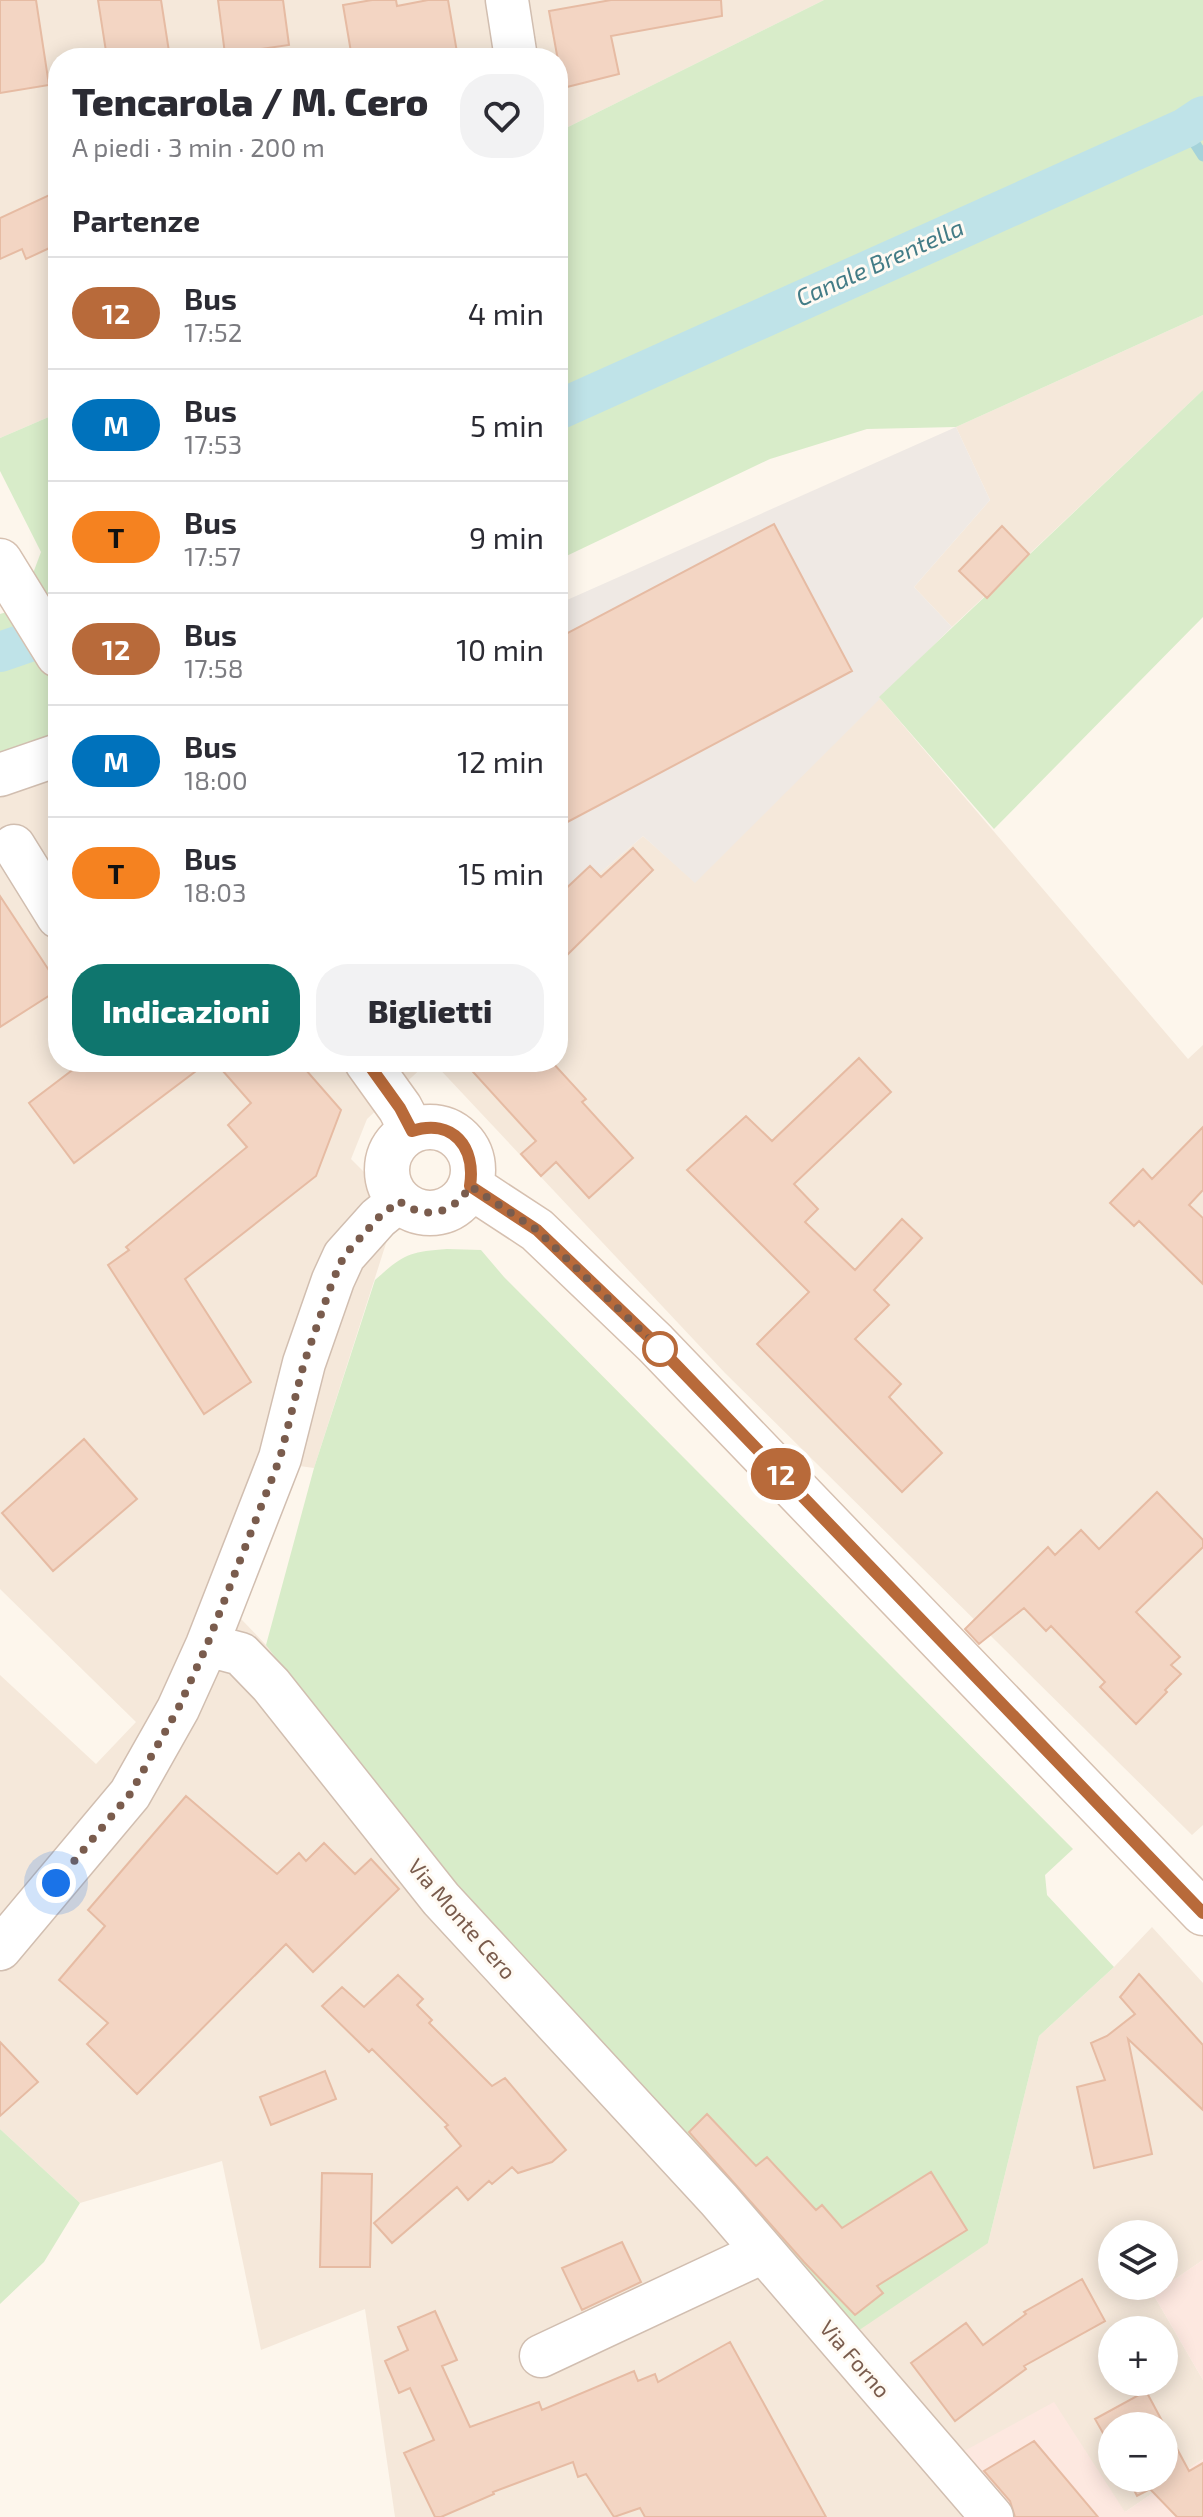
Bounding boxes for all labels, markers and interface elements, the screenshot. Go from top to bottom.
button: heart [460,74,544,158]
text: Tencarola / M. Cero [72,78,428,124]
text: A piedi · 3 min · 200 m [72,131,325,162]
text: Partenze [72,202,200,238]
water label: Canale Brentella [791,212,968,312]
text: Bus [184,280,237,316]
text: 4 min [468,295,544,331]
text: 12 [102,296,130,330]
text: 17:52 [184,316,242,347]
text: Bus [184,392,237,428]
text: 5 min [470,407,544,443]
text: M [103,408,129,442]
text: 17:53 [184,428,242,459]
text: Bus [184,504,237,540]
text: 9 min [469,519,544,555]
text: T [108,520,124,554]
text: 17:57 [184,540,241,571]
text: Bus [184,616,237,652]
text: 10 min [456,631,544,667]
text: 12 [102,632,130,666]
text: 17:58 [184,652,244,683]
text: Bus [184,728,237,764]
text: 12 min [457,743,544,779]
text: M [103,744,129,778]
text: 18:00 [184,764,248,795]
text: Bus [184,840,237,876]
text: 15 min [458,855,544,891]
text: T [108,856,124,890]
text: 18:03 [184,876,246,907]
button: Indicazioni [72,964,300,1056]
button: Biglietti [316,964,544,1056]
unlabelled marker [643,1332,677,1366]
line badge: 12 [745,1448,817,1500]
text: 12 [767,1457,795,1491]
street label: Via Monte Cero [403,1853,522,1984]
your location [36,1863,76,1903]
map controls [1098,2220,1178,2492]
button: layers [1098,2220,1178,2300]
street label: Via Forno [815,2314,896,2402]
button: + [1098,2316,1178,2396]
button: − [1098,2412,1178,2492]

